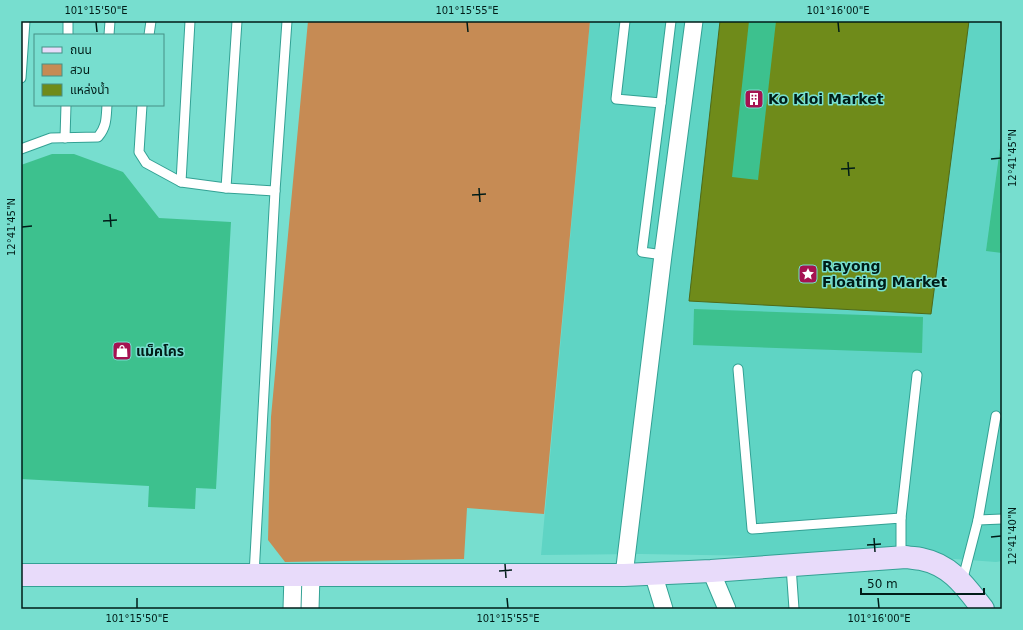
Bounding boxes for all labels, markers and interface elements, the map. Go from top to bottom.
text: 101°15'50"E [64,5,128,16]
text: 101°15'55"E [435,5,499,16]
text: 101°16'00"E [806,5,870,16]
legend [34,34,164,106]
text: ถนน [70,43,92,57]
text: สวน [70,63,90,77]
text: แหล่งน้ำ [70,81,109,97]
building icon: Ko Kloi Market [743,88,765,110]
place label: Ko Kloi Market [768,91,884,107]
text: 12°41'45"N [1007,129,1018,187]
text: 12°41'45"N [6,198,17,256]
place label: Rayong Floating Market [822,258,947,290]
place icon: Rayong Floating Market [797,263,819,285]
shop icon: แม็คโคร [111,340,133,362]
place label: แม็คโคร [136,343,184,359]
text: 12°41'40"N [1007,507,1018,565]
scale bar [861,570,984,596]
text: 50 m [867,577,898,591]
text: 101°15'50"E [105,613,169,624]
text: 101°15'55"E [476,613,540,624]
text: 101°16'00"E [847,613,911,624]

